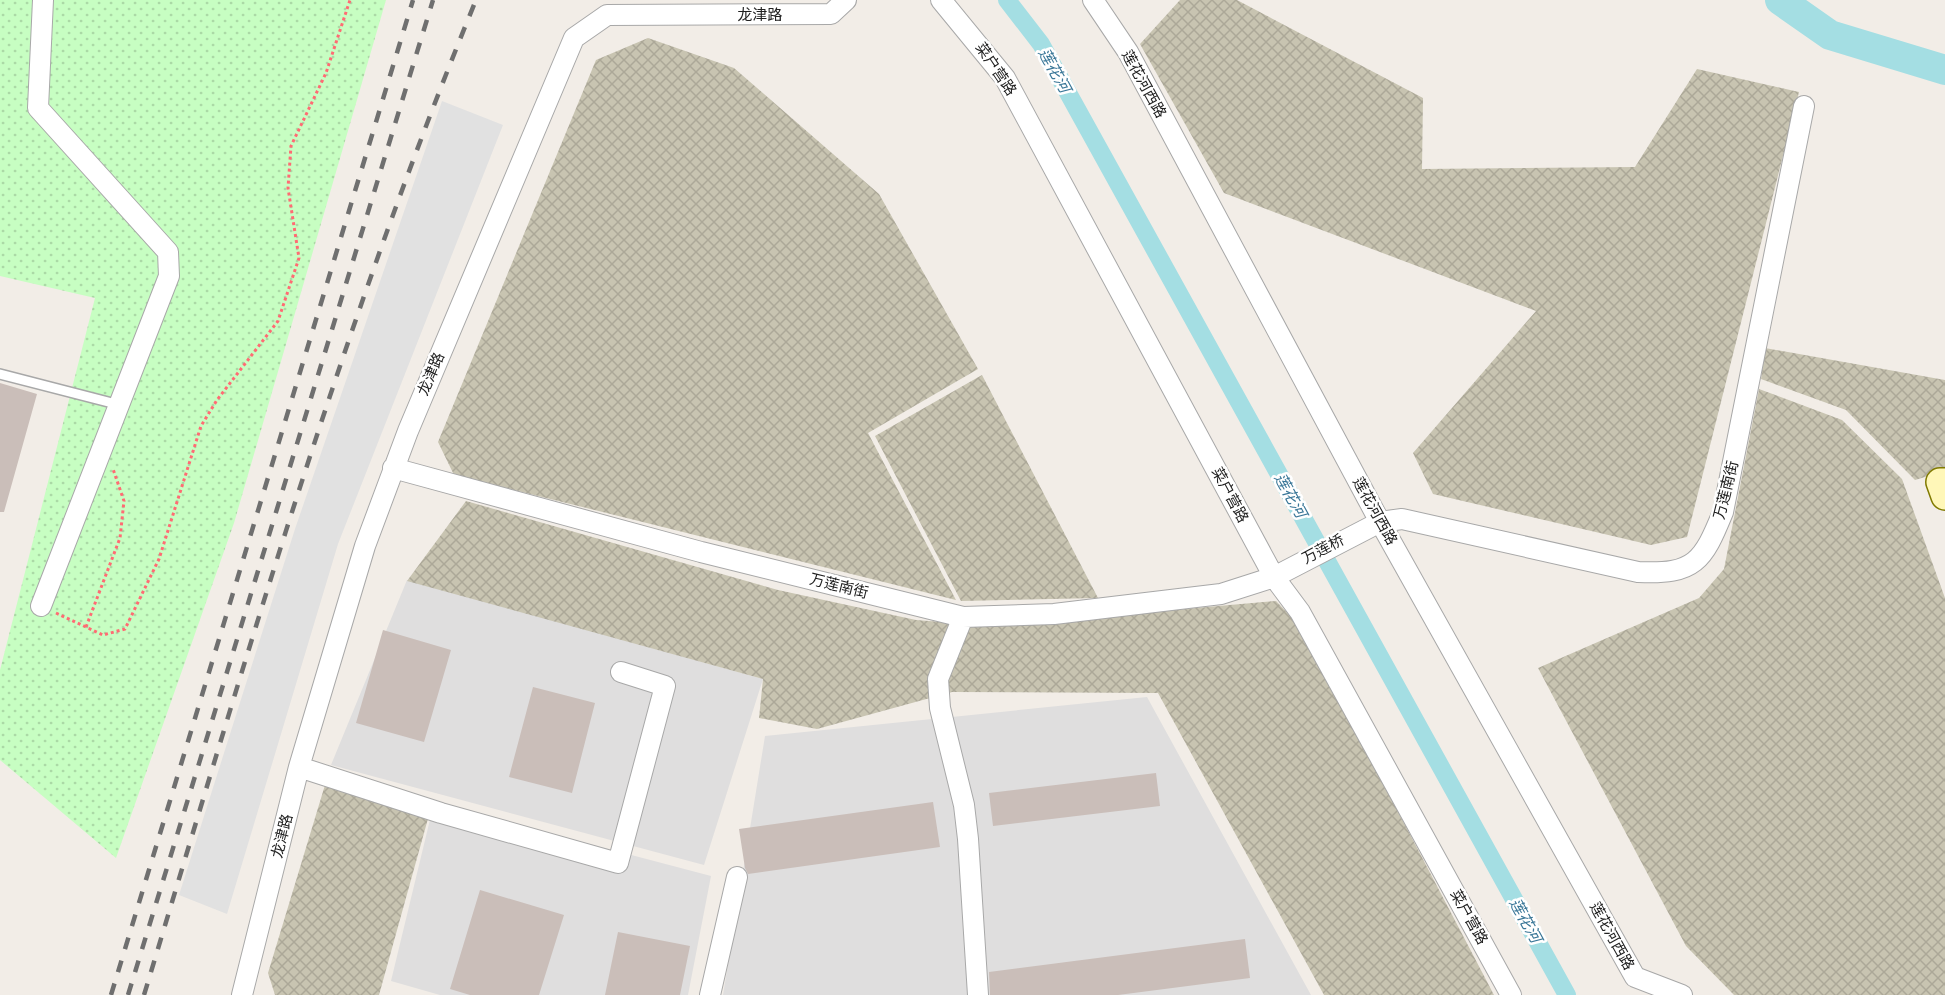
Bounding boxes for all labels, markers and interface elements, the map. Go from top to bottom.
street label: 龙津路 [737,4,783,25]
street label: 菜户营路 [971,38,1022,99]
water label: 莲花河 [1034,44,1078,99]
street label: 莲花河西路 [1117,46,1172,122]
street label: 龙津路 [412,349,449,399]
street label: 万莲南街 [1708,458,1743,522]
street label: 菜户营路 [1207,463,1254,526]
water label: 莲花河 [1270,469,1314,524]
street label: 莲花河西路 [1348,473,1403,549]
street label: 万莲桥 [1298,529,1348,568]
street label: 万莲南街 [807,568,871,603]
street label: 龙津路 [266,811,297,860]
street label: 菜户营路 [1446,885,1493,948]
water label: 莲花河 [1505,894,1549,949]
street label: 莲花河西路 [1585,898,1640,974]

